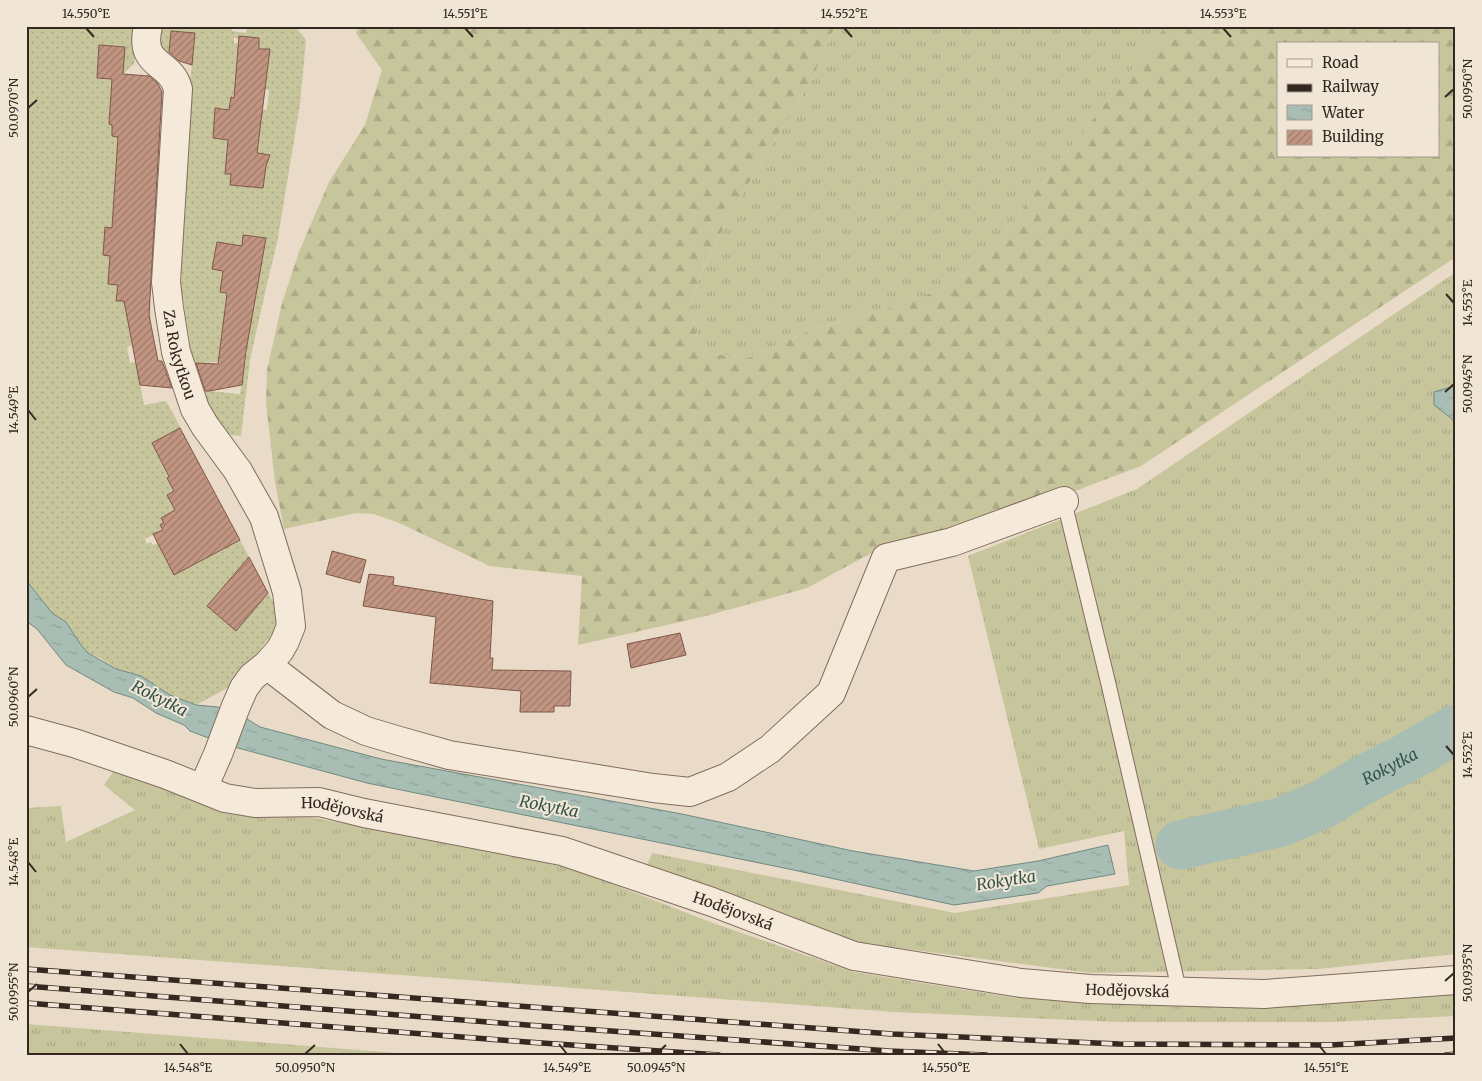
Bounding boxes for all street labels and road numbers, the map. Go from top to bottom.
street label: Za Rokytkou [160,308,201,402]
street label: Hodějovská [301,792,385,826]
street label: Hodějovská [691,887,776,934]
street label: Hodějovská [1085,979,1170,1001]

